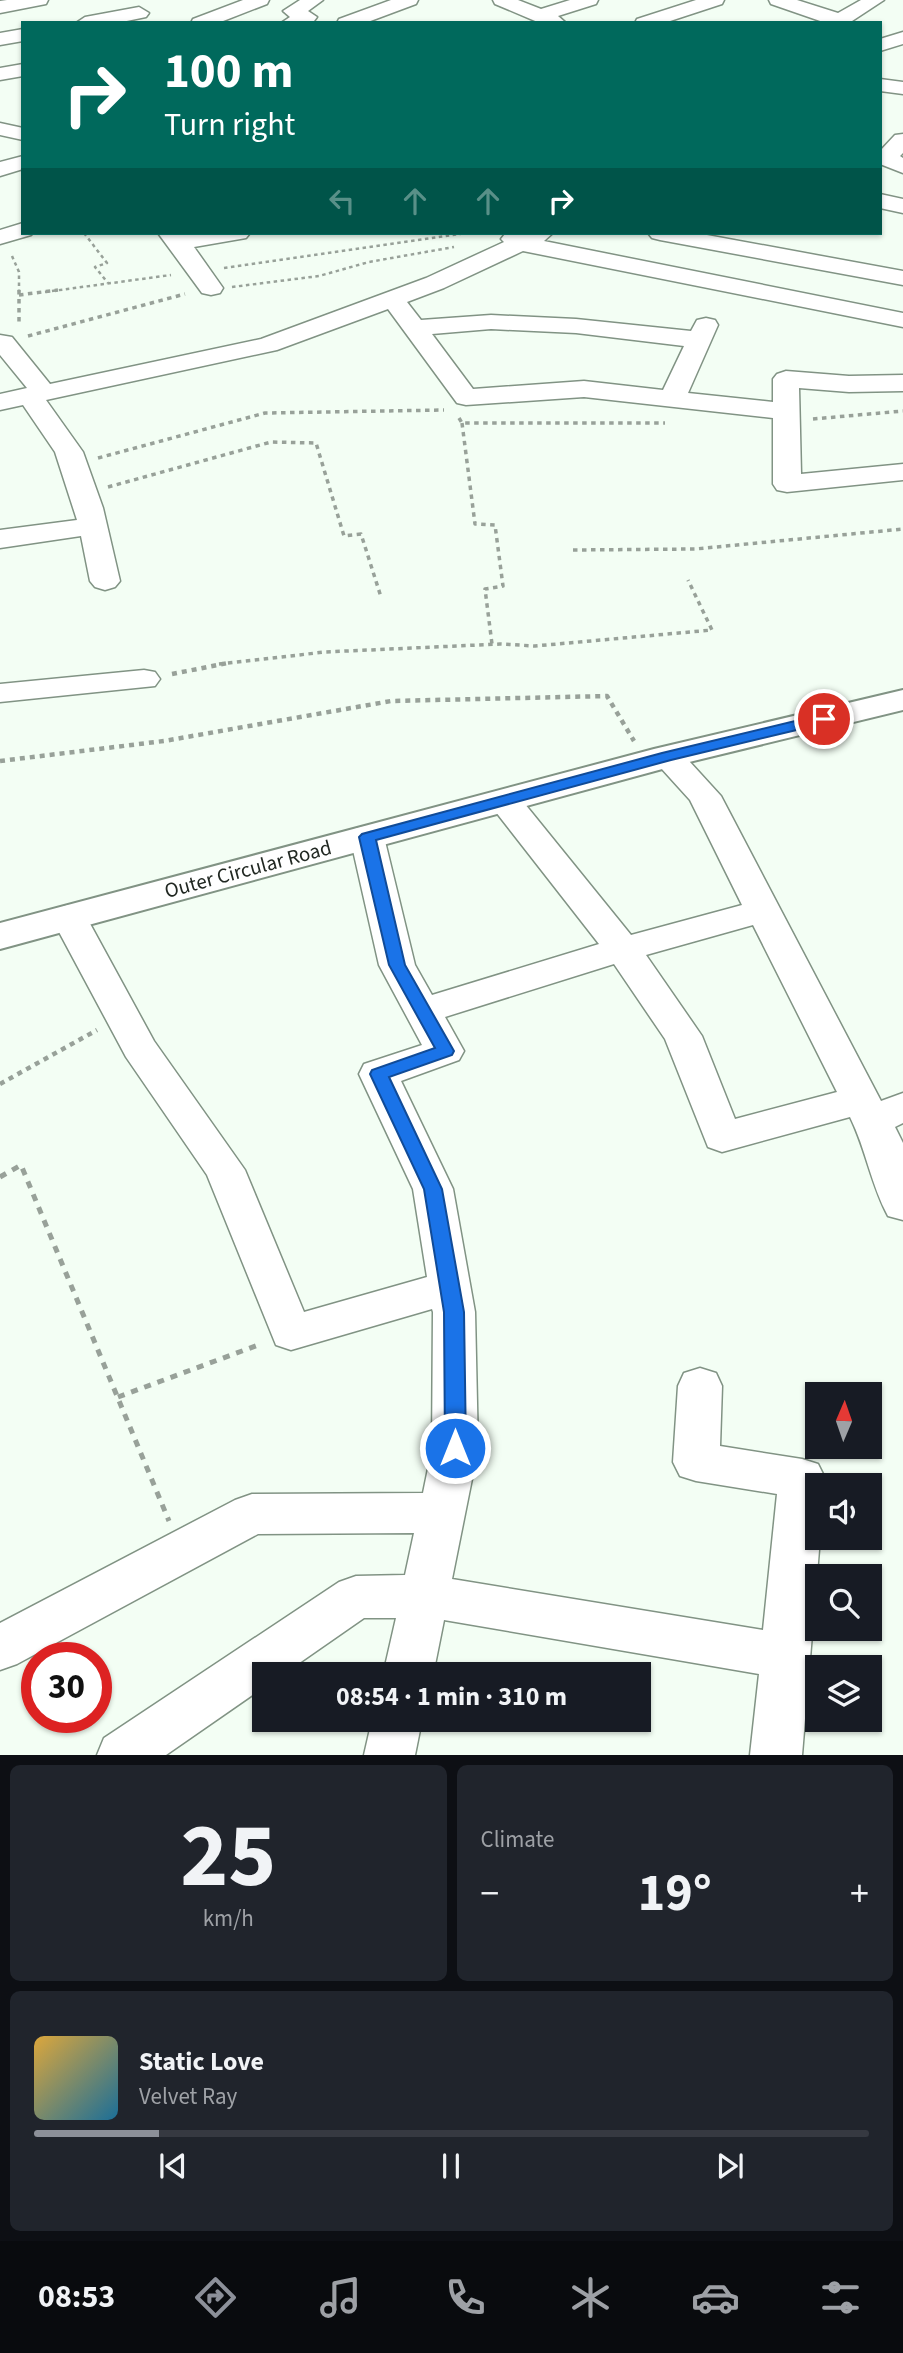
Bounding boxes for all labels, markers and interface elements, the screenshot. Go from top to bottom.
text: 100 m [164,37,293,107]
icon: right [49,49,140,140]
text: Turn right [164,102,295,148]
icon: left [323,182,361,220]
icon: ahead [396,182,434,220]
icon: ahead [469,182,507,220]
icon: right [542,182,580,220]
pin [794,689,854,749]
icon: arrive [805,700,843,738]
street label: Outer Circular Road [161,832,335,906]
north arrow [805,1382,882,1460]
map controls [805,1382,882,1732]
position arrow [418,1411,492,1485]
button: sound [805,1473,882,1550]
button: search [805,1564,882,1641]
speed limit sign: 30 [21,1642,112,1733]
button: layers [805,1655,882,1732]
text: 08:54 · 1 min · 310 m [336,1678,567,1715]
text: 25 [180,1792,276,1921]
text: Climate [481,1823,554,1856]
text: 19° [638,1857,712,1931]
text: − [481,1867,499,1921]
text: + [850,1867,869,1921]
text: km/h [203,1902,254,1935]
text: Static Love [139,2043,264,2080]
text: Velvet Ray [139,2080,237,2113]
icon: previous [154,2147,192,2185]
icon: pause [432,2147,470,2185]
icon: next [711,2147,749,2185]
icon: directions [191,2273,240,2322]
icon: music [316,2273,365,2322]
icon: phone [441,2273,490,2322]
icon: climate [566,2273,615,2322]
icon: car [691,2273,740,2322]
icon: filters [816,2273,865,2322]
text: 08:53 [38,2274,115,2320]

